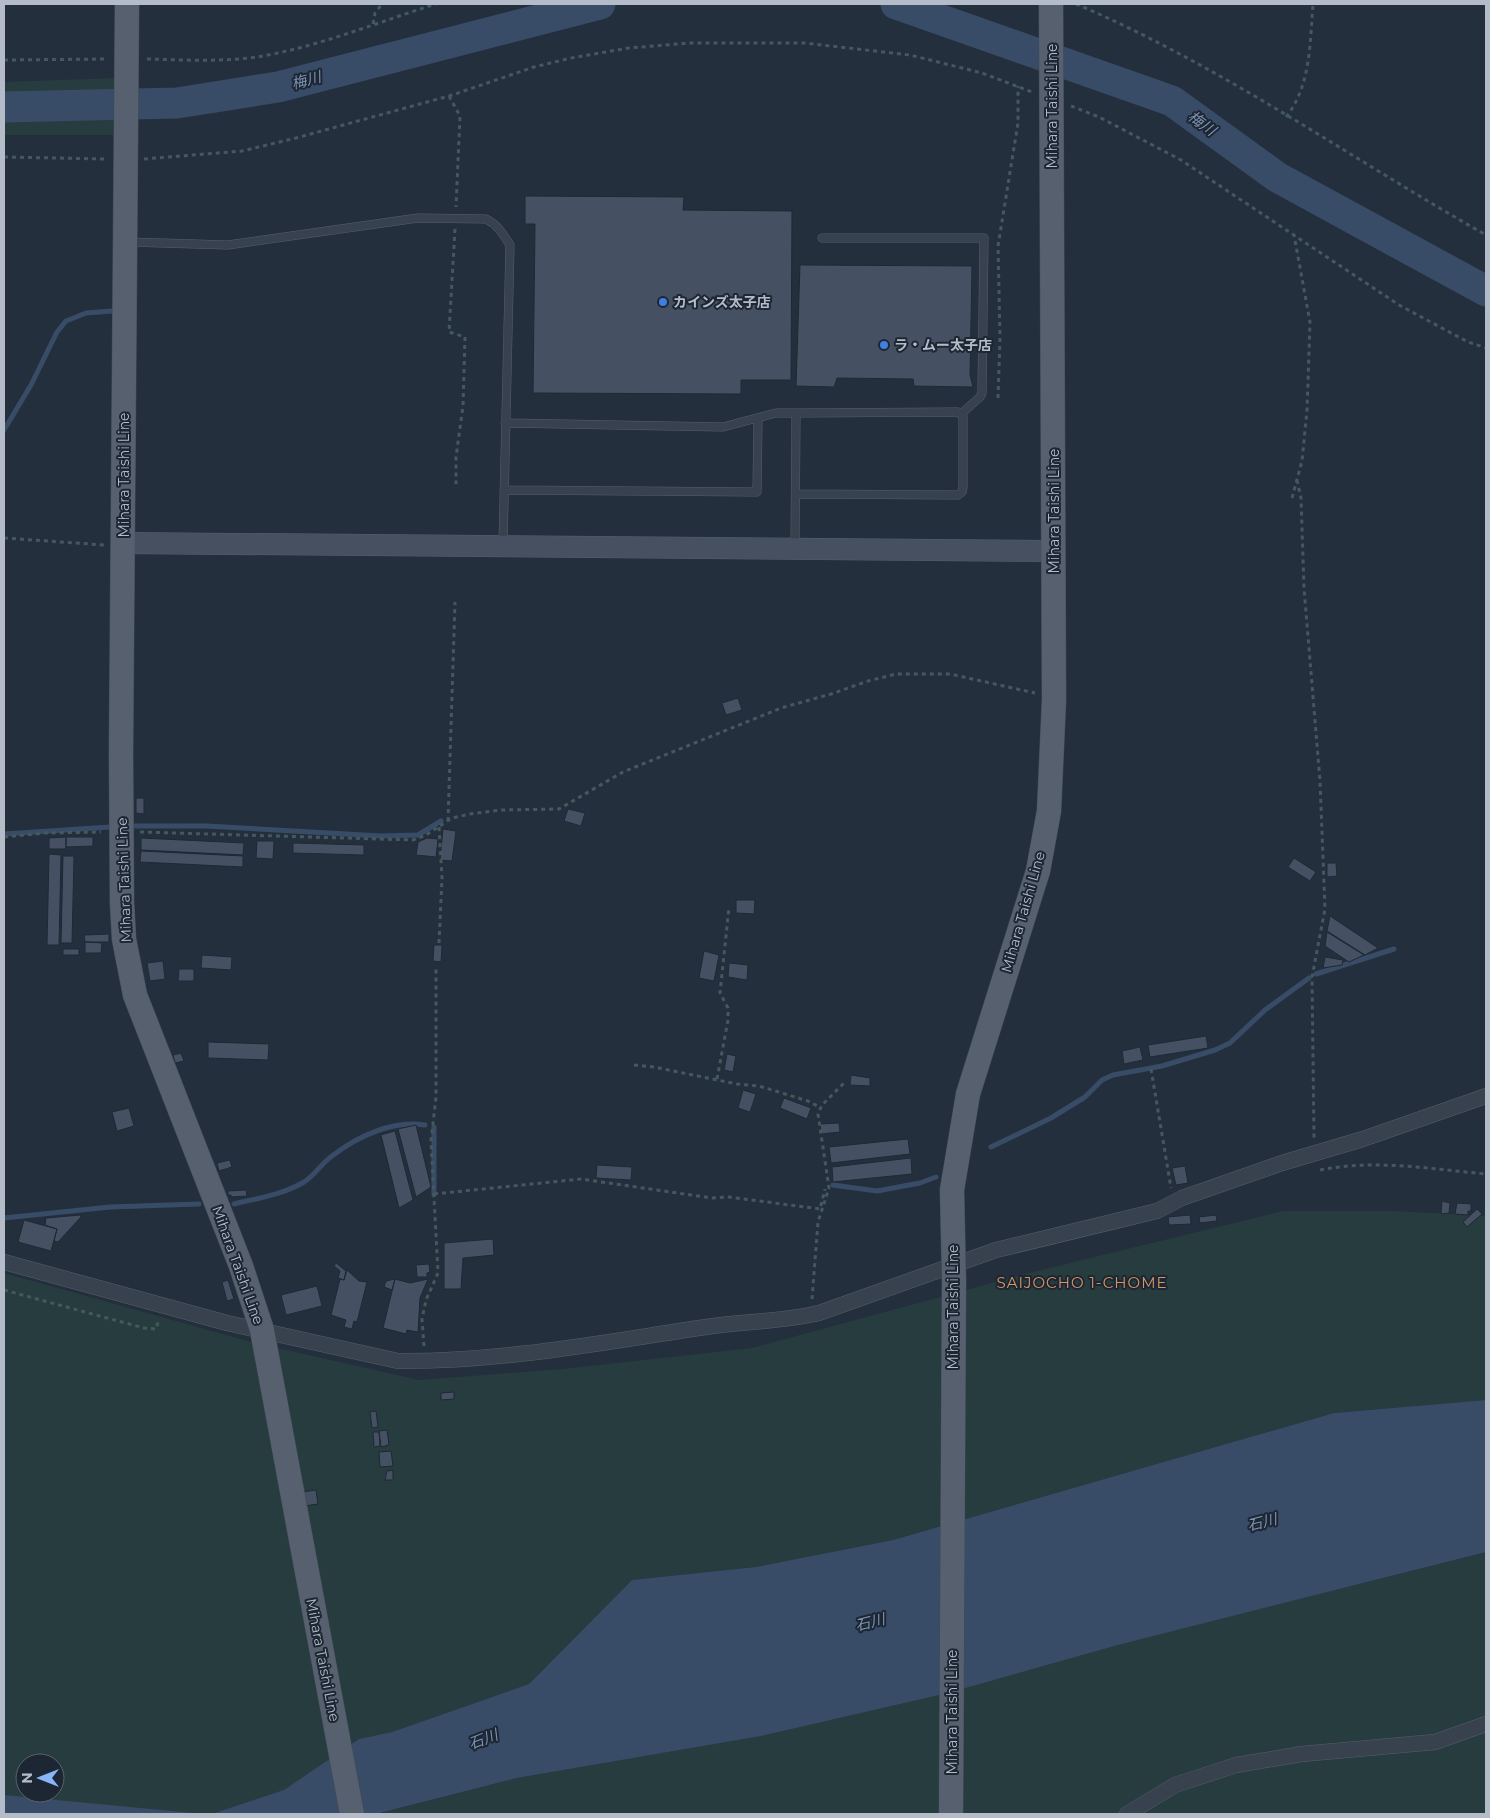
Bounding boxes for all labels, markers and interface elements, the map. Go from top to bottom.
street label: Mihara Taishi Line [1043,43,1061,169]
water label: 梅川 [289,66,325,93]
water label: 梅川 [1184,106,1221,141]
place label: カインズ太子店 [673,293,771,311]
marker: カインズ太子店 [657,296,669,308]
place label: ラ・ムー太子店 [894,336,992,354]
marker: ラ・ムー太子店 [878,339,890,351]
street label: Mihara Taishi Line [115,412,133,538]
street label: Mihara Taishi Line [1045,448,1063,574]
street label: Mihara Taishi Line [113,817,135,943]
street label: Mihara Taishi Line [997,849,1049,975]
street label: Mihara Taishi Line [208,1203,268,1327]
street label: Mihara Taishi Line [944,1244,962,1370]
district label: SAIJOCHO 1-CHOME [997,1273,1168,1292]
water label: 石川 [1245,1509,1281,1535]
street label: Mihara Taishi Line [302,1597,344,1723]
water label: 石川 [853,1609,889,1635]
street label: Mihara Taishi Line [943,1649,961,1775]
water label: 石川 [466,1724,502,1753]
north arrow [15,1753,65,1803]
text: N [18,1772,36,1784]

